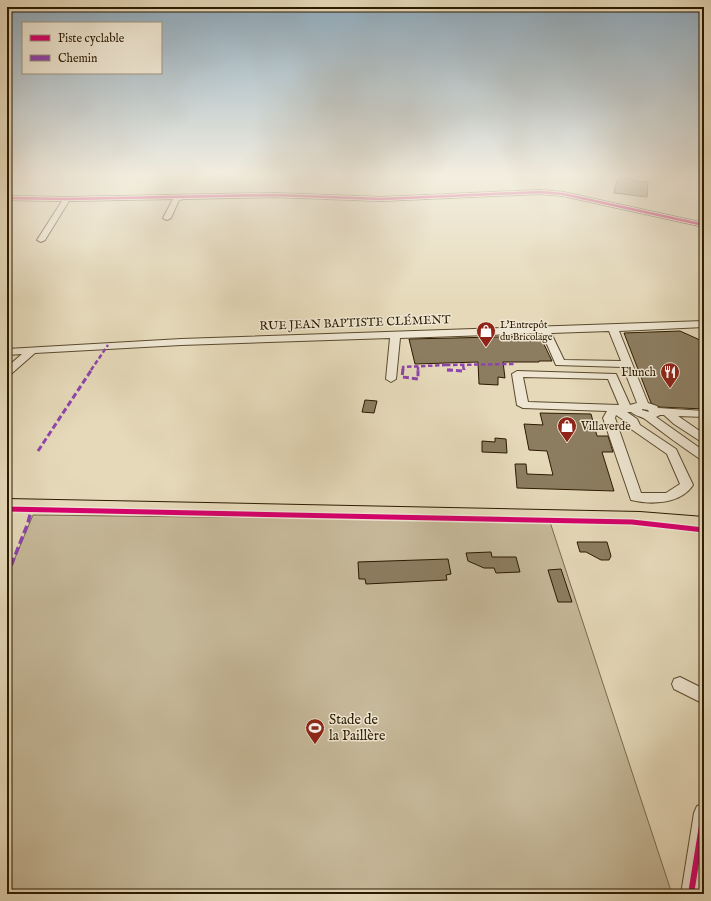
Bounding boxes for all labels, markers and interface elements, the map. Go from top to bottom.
legend [22,22,162,74]
text: Piste cyclable [58,31,125,46]
text: Chemin [58,51,98,66]
street label: RUE JEAN BAPTISTE CLÉMENT [259,311,451,335]
place label: L'Entrepôt du Bricolage [500,319,553,344]
shop icon: L'Entrepôt du Bricolage [475,320,497,348]
restaurant icon: Flunch [659,361,681,389]
place label: Flunch [621,365,657,380]
shop icon: Villaverde [556,415,578,443]
place label: Villaverde [580,419,631,434]
place label: Stade de la Paillère [329,711,386,745]
sports icon: Stade de la Paillère [304,717,326,745]

